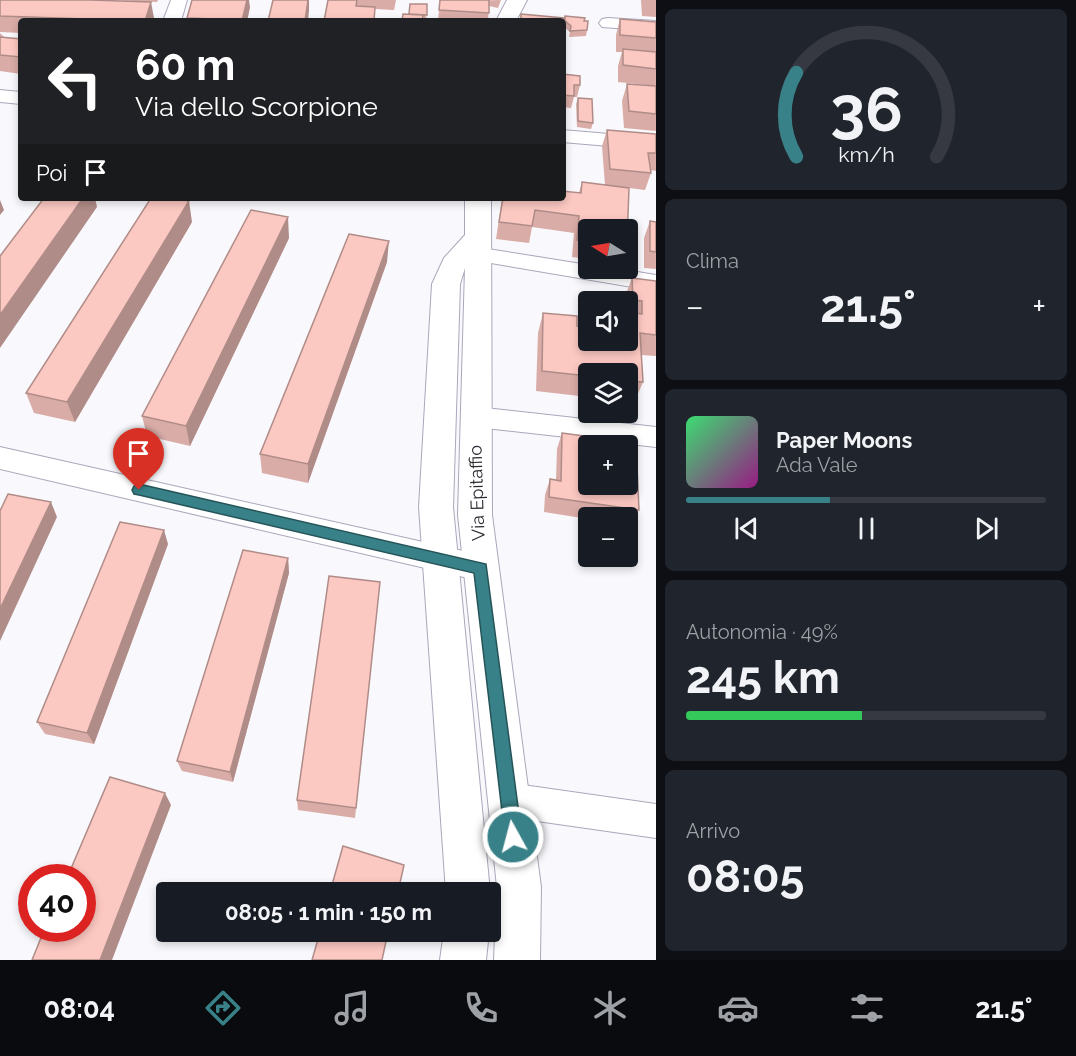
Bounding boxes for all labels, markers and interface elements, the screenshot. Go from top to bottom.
text: 60 m [135,41,235,90]
icon: left [36,42,114,120]
text: 36 [830,72,902,146]
text: Via dello Scorpione [135,91,378,122]
text: km/h [838,142,894,167]
icon: arrive [79,156,112,189]
text: Poi [36,160,67,186]
north arrow [578,219,638,279]
map controls [578,219,638,567]
text: Clima [686,249,739,273]
text: 21.5° [820,280,916,333]
text: − [686,287,704,326]
text: + [1032,287,1046,326]
button: sound [578,291,638,351]
button: layers [578,363,638,423]
text: Paper Moons [776,427,912,453]
pin [113,428,164,490]
button: + [578,435,638,495]
icon: arrive [122,437,155,470]
street label: Via Epitaffio [464,444,489,541]
text: Ada Vale [776,453,858,477]
button: − [578,507,638,567]
icon: previous [730,512,763,545]
icon: pause [850,512,883,545]
icon: next [970,512,1003,545]
text: Autonomia · 49% [686,620,838,644]
text: 245 km [686,651,840,704]
position arrow [481,805,545,869]
text: Arrivo [686,819,740,843]
text: 08:05 [686,850,805,903]
speed limit sign: 40 [18,864,96,942]
text: 08:05 · 1 min · 150 m [225,899,432,925]
icon: directions [202,987,244,1029]
icon: music [331,987,373,1029]
icon: phone [460,987,502,1029]
icon: climate [589,987,631,1029]
icon: car [717,987,759,1029]
icon: filters [846,987,888,1029]
text: 08:04 [43,993,115,1024]
text: 21.5° [975,993,1033,1024]

